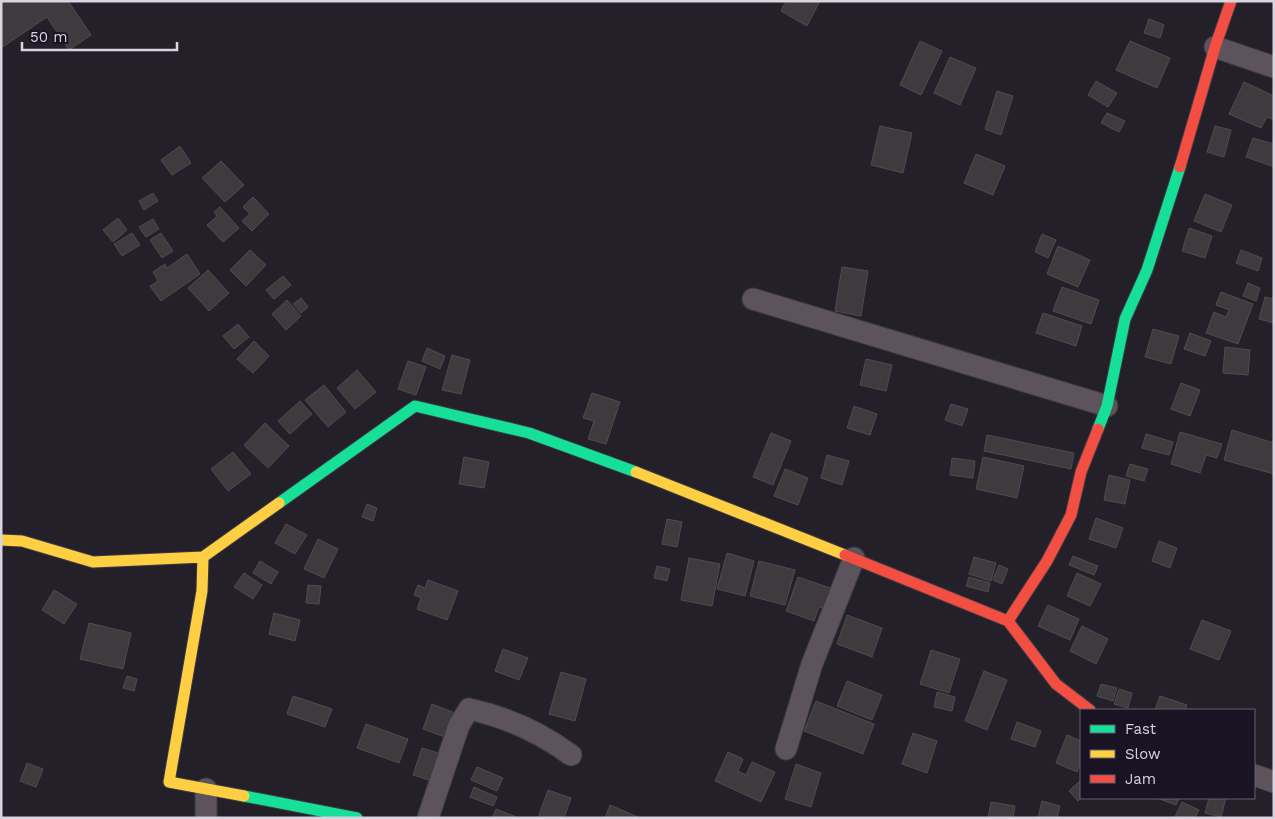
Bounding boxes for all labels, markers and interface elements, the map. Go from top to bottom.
scale bar [22,20,178,52]
text: 50 m [30,28,67,46]
legend [1080,709,1255,799]
text: Fast [1125,720,1157,738]
text: Slow [1125,745,1161,763]
text: Jam [1125,770,1156,788]

